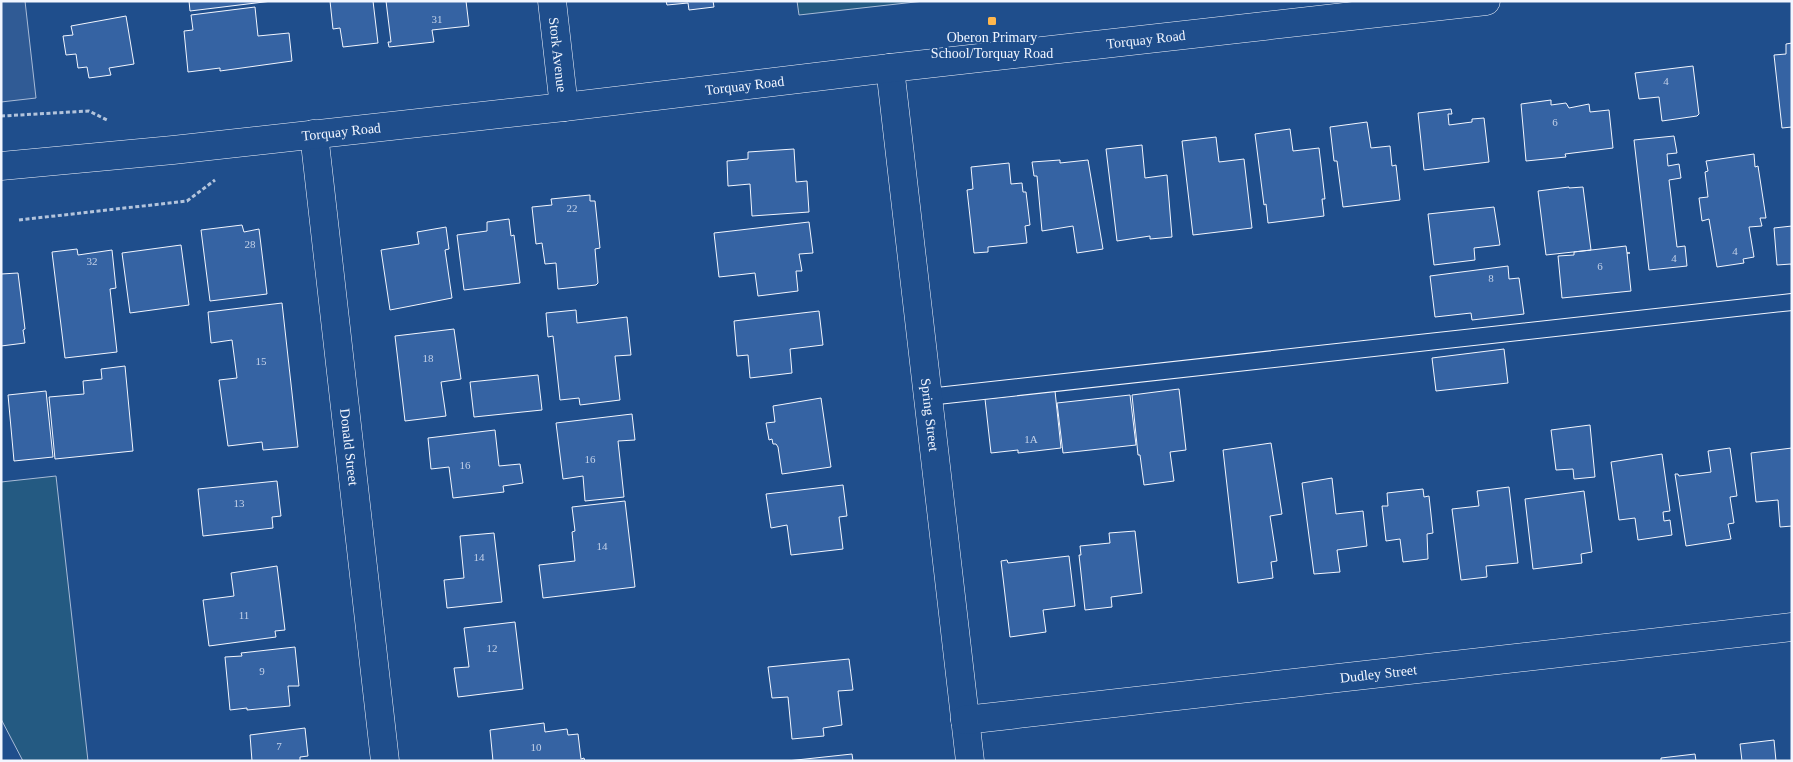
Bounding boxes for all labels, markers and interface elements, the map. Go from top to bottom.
house number: 31 [432,13,443,25]
marker: Oberon Primary School/Torquay Road [986,15,998,27]
street label: Stork Avenue [546,16,570,93]
street label: Torquay Road [1106,27,1186,51]
place label: Oberon Primary School/Torquay Road [931,30,1053,61]
street label: Torquay Road [704,73,785,98]
house number: 4 [1663,75,1669,87]
house number: 6 [1552,116,1558,128]
street label: Torquay Road [301,120,382,143]
house number: 22 [567,202,578,214]
house number: 28 [245,238,256,250]
house number: 4 [1732,245,1738,257]
house number: 4 [1671,252,1677,264]
house number: 32 [87,255,98,267]
house number: 6 [1597,260,1603,272]
house number: 8 [1488,272,1494,284]
house number: 18 [423,352,434,364]
house number: 15 [256,355,267,367]
street label: Spring Street [918,377,942,452]
street label: Donald Street [338,408,361,486]
house number: 1A [1024,433,1038,445]
house number: 16 [585,453,596,465]
house number: 16 [460,459,471,471]
house number: 13 [234,497,245,509]
house number: 14 [597,540,608,552]
house number: 14 [474,551,485,563]
house number: 11 [239,609,249,621]
house number: 12 [487,642,498,654]
street label: Dudley Street [1339,662,1418,685]
house number: 9 [259,665,265,677]
house number: 7 [276,740,282,752]
house number: 10 [531,741,542,753]

